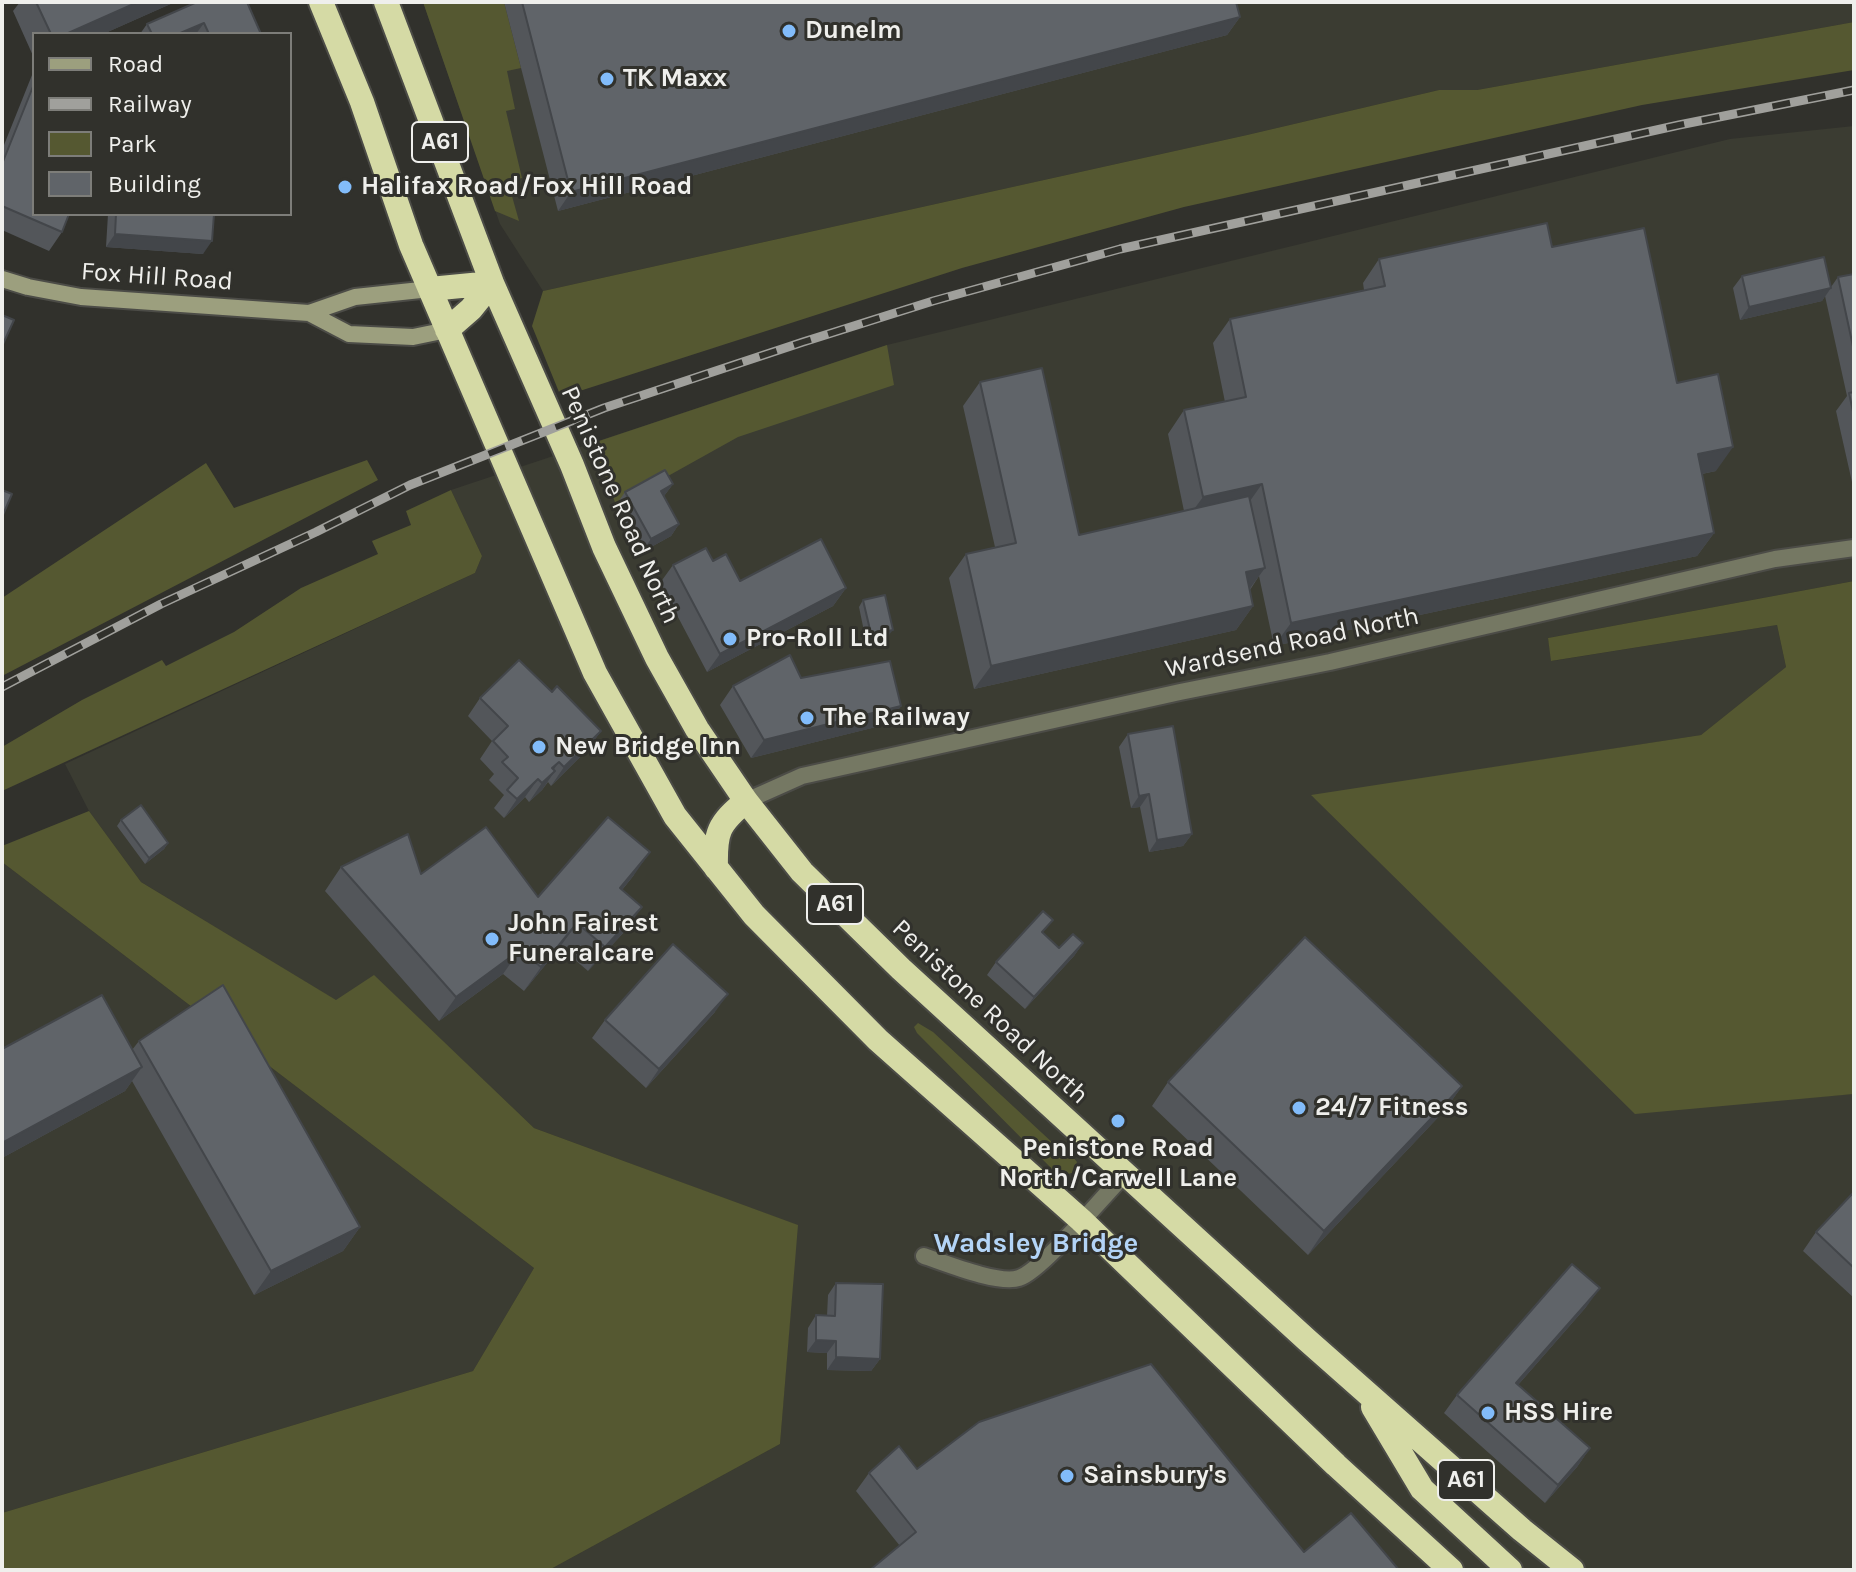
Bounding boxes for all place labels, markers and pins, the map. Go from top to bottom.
place label: Dunelm [805,15,902,47]
marker: Dunelm [780,22,798,40]
place label: TK Maxx [623,63,727,95]
marker: TK Maxx [598,70,616,88]
place label: Halifax Road/Fox Hill Road [361,171,693,203]
marker: Halifax Road/Fox Hill Road [336,178,354,196]
place label: Pro-Roll Ltd [746,623,889,655]
marker: Pro-Roll Ltd [721,630,739,648]
place label: The Railway [823,702,970,734]
marker: The Railway [798,709,816,727]
place label: New Bridge Inn [555,731,741,763]
marker: New Bridge Inn [530,738,548,756]
place label: John Fairest Funeralcare [508,908,659,970]
marker: John Fairest Funeralcare [483,930,501,948]
place label: 24/7 Fitness [1315,1092,1468,1124]
marker: 24/7 Fitness [1290,1099,1308,1117]
marker: Penistone Road North/Carwell Lane [1109,1112,1127,1130]
place label: Penistone Road North/Carwell Lane [999,1133,1237,1194]
place label: HSS Hire [1504,1397,1613,1429]
marker: HSS Hire [1479,1404,1497,1422]
place label: Sainsbury's [1083,1460,1227,1492]
marker: Sainsbury's [1058,1467,1076,1485]

